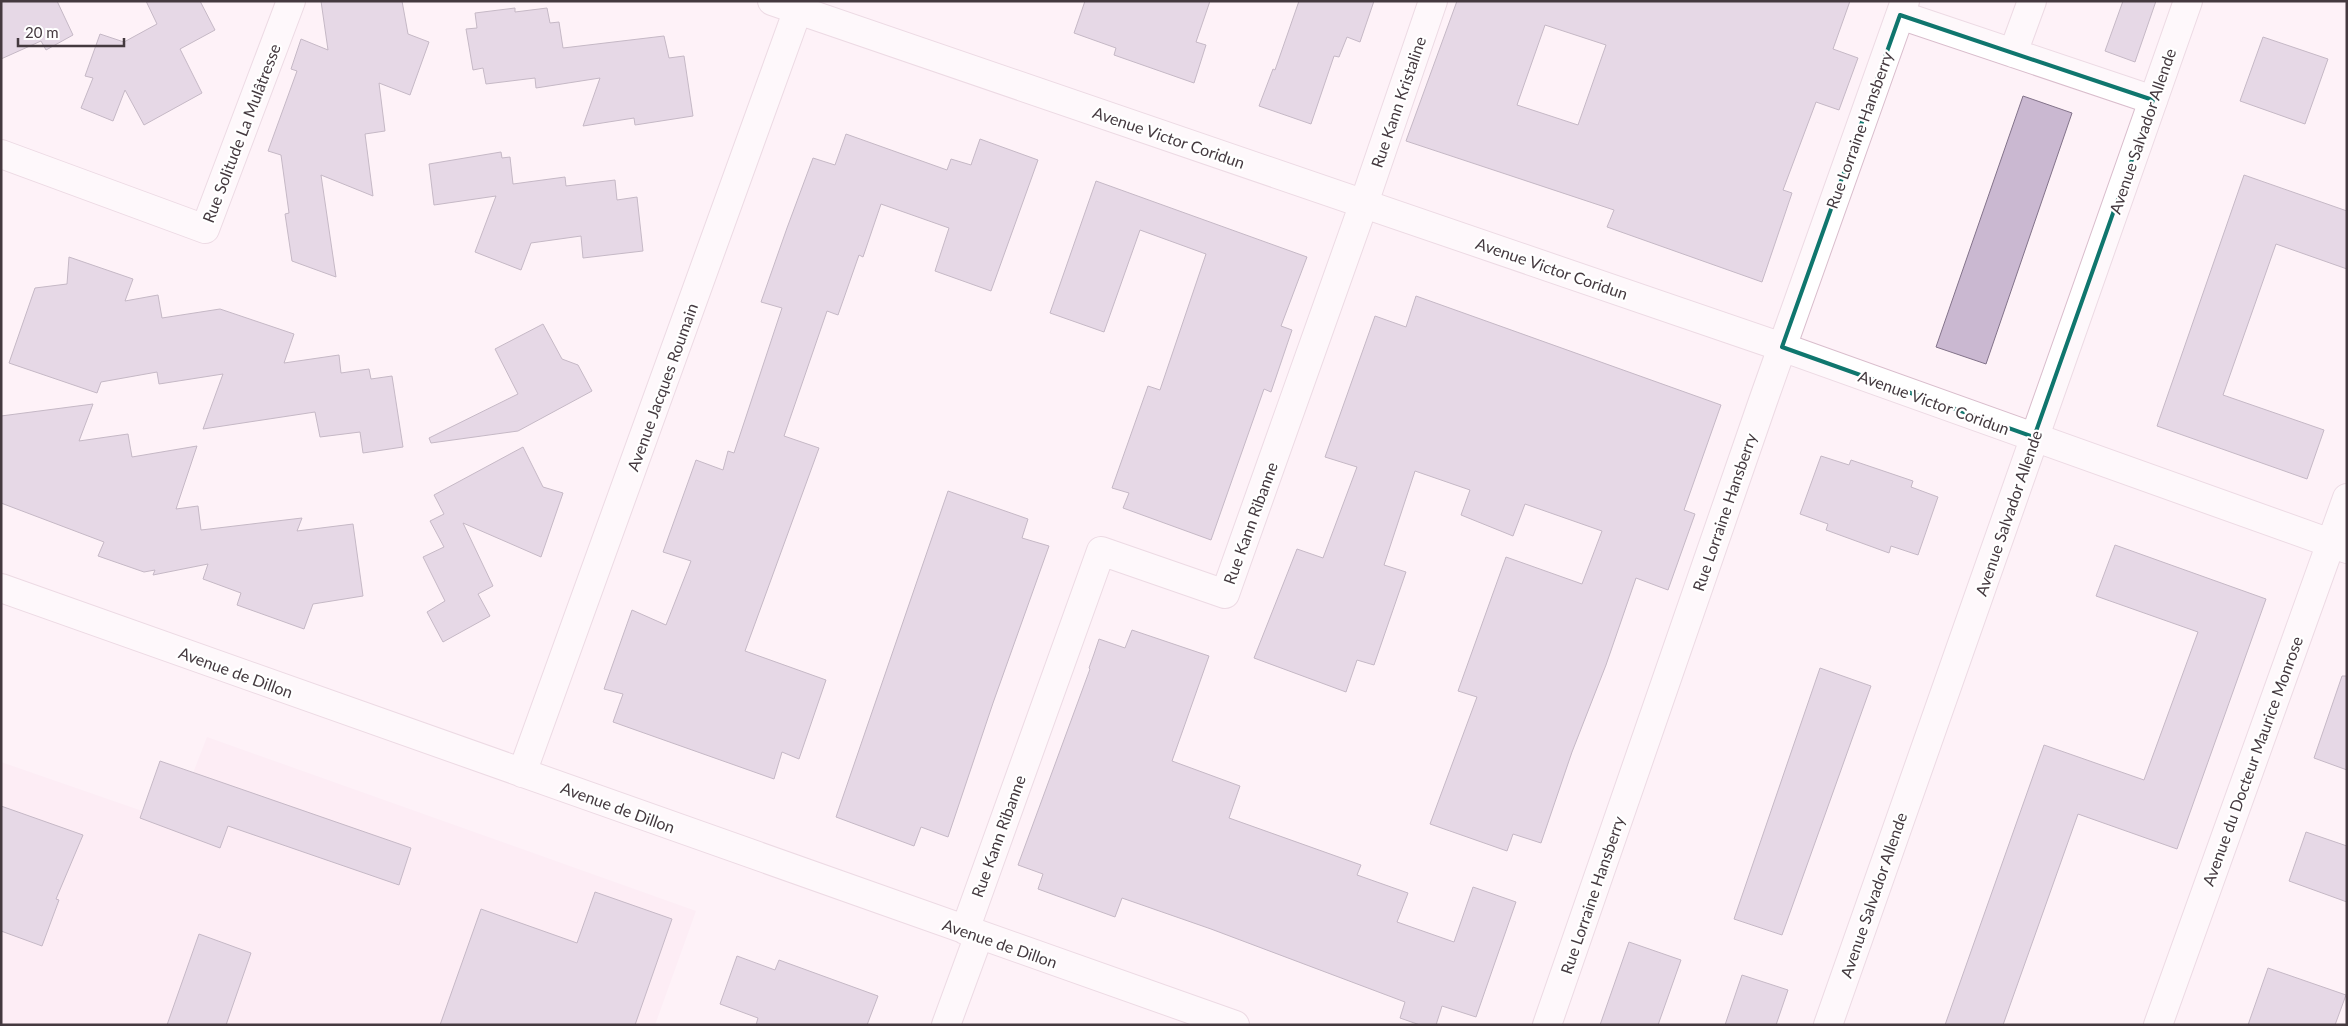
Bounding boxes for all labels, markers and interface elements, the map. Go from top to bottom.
scale bar [18,15,124,47]
text: 20 m [25,23,59,41]
street label: Rue Kann Kristaline [1367,34,1429,170]
street label: Rue Solitude La Mulâtresse [198,41,284,225]
street label: Avenue Salvador Allende [2105,46,2179,216]
street label: Rue Lorraine Hansberry [1822,48,1897,211]
street label: Avenue Victor Coridun [1091,102,1247,172]
street label: Avenue Victor Coridun [1474,233,1630,303]
street label: Avenue Jacques Roumain [623,300,701,474]
street label: Avenue Victor Coridun [1856,366,2012,438]
street label: Avenue Salvador Allende [1971,428,2045,598]
street label: Rue Lorraine Hansberry [1688,430,1760,593]
street label: Rue Kann Ribanne [1219,459,1281,587]
street label: Avenue du Docteur Maurice Monrose [2198,634,2306,888]
street label: Avenue de Dillon [176,643,296,701]
street label: Rue Kann Ribanne [967,772,1029,900]
street label: Avenue de Dillon [558,778,678,836]
street label: Avenue Salvador Allende [1836,810,1910,980]
street label: Rue Lorraine Hansberry [1556,813,1628,976]
street label: Avenue de Dillon [940,914,1060,972]

